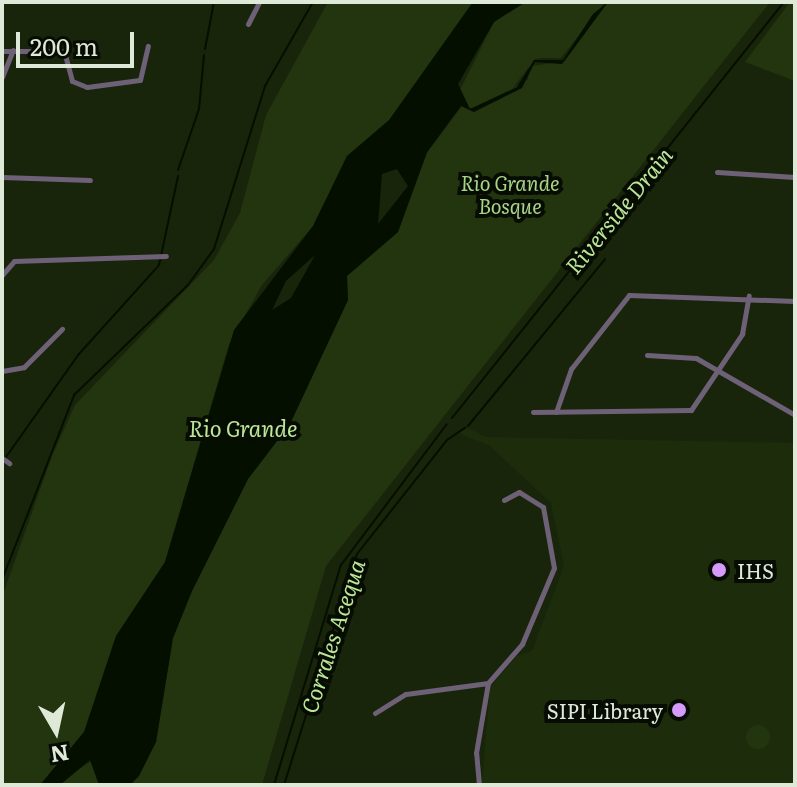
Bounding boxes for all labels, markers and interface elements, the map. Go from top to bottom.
scale bar [20,16,138,66]
text: 200 m [30,28,98,63]
water label: Riverside Drain [559,142,677,278]
park label: Rio Grande Bosque [461,170,559,217]
water label: Rio Grande [189,415,297,441]
water label: Corrales Acequa [295,556,369,716]
place label: IHS [737,558,774,582]
marker: IHS [708,559,730,581]
north arrow [16,691,96,771]
place label: SIPI Library [547,698,663,722]
marker: SIPI Library [670,701,688,719]
text: N [48,737,72,773]

